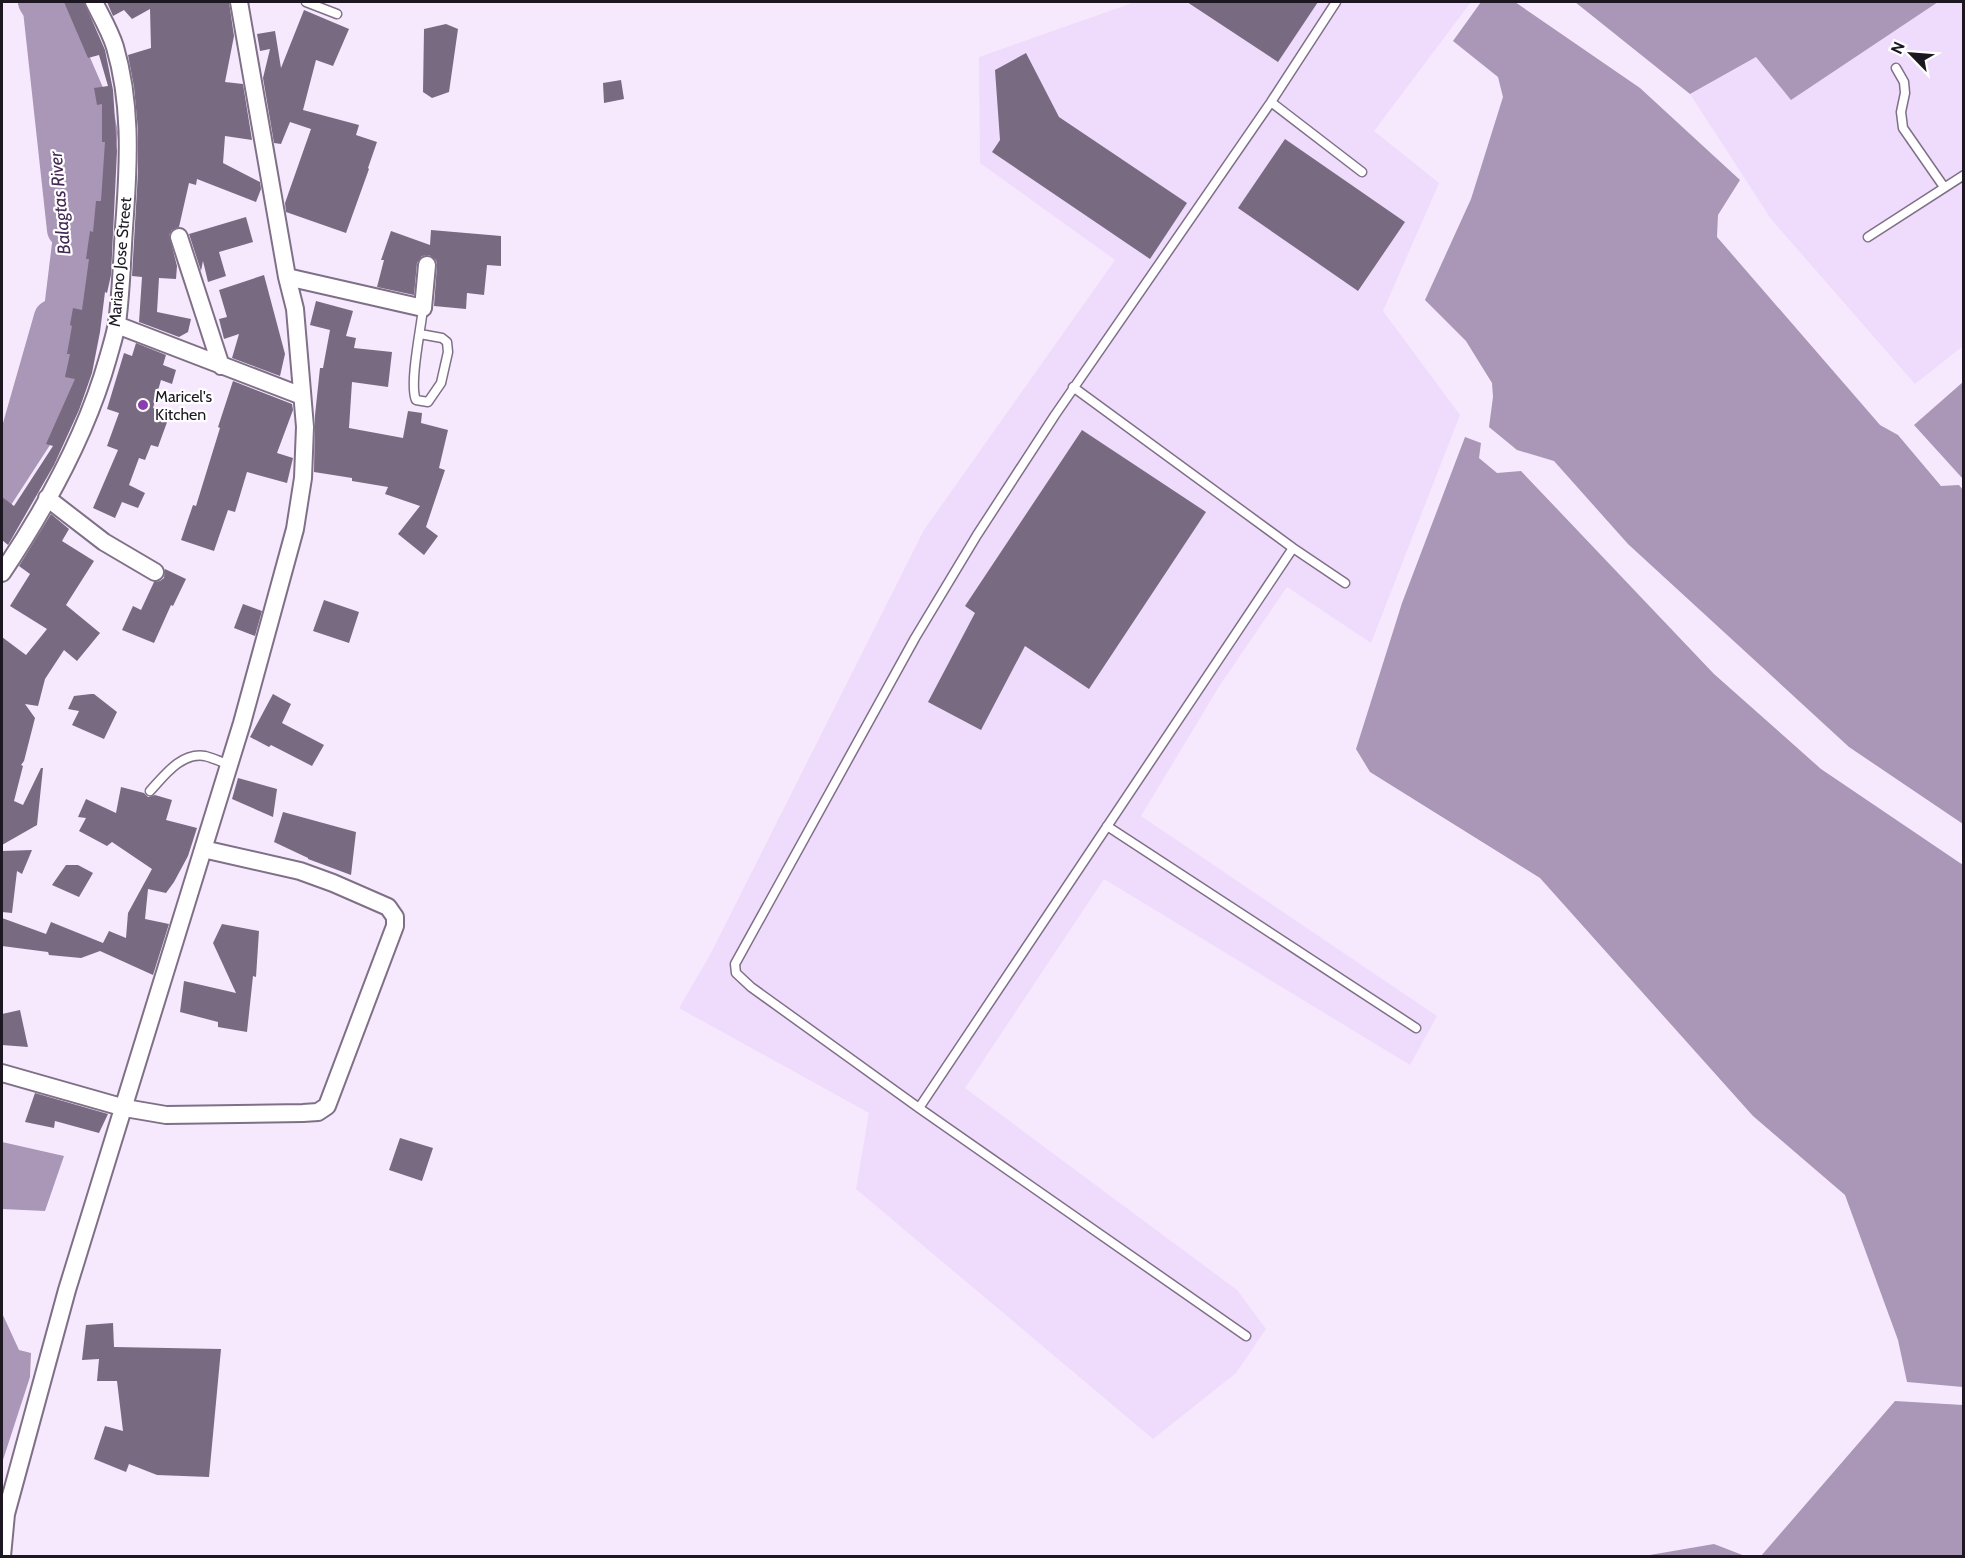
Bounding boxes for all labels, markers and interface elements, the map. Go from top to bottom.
north arrow [1881,24,1941,84]
text: N [1887,39,1909,57]
water label: Balagtas River [44,149,75,255]
street label: Mariano Jose Street [105,196,135,328]
place label: Maricel's Kitchen [155,387,213,424]
marker: Maricel's Kitchen [136,398,150,412]

